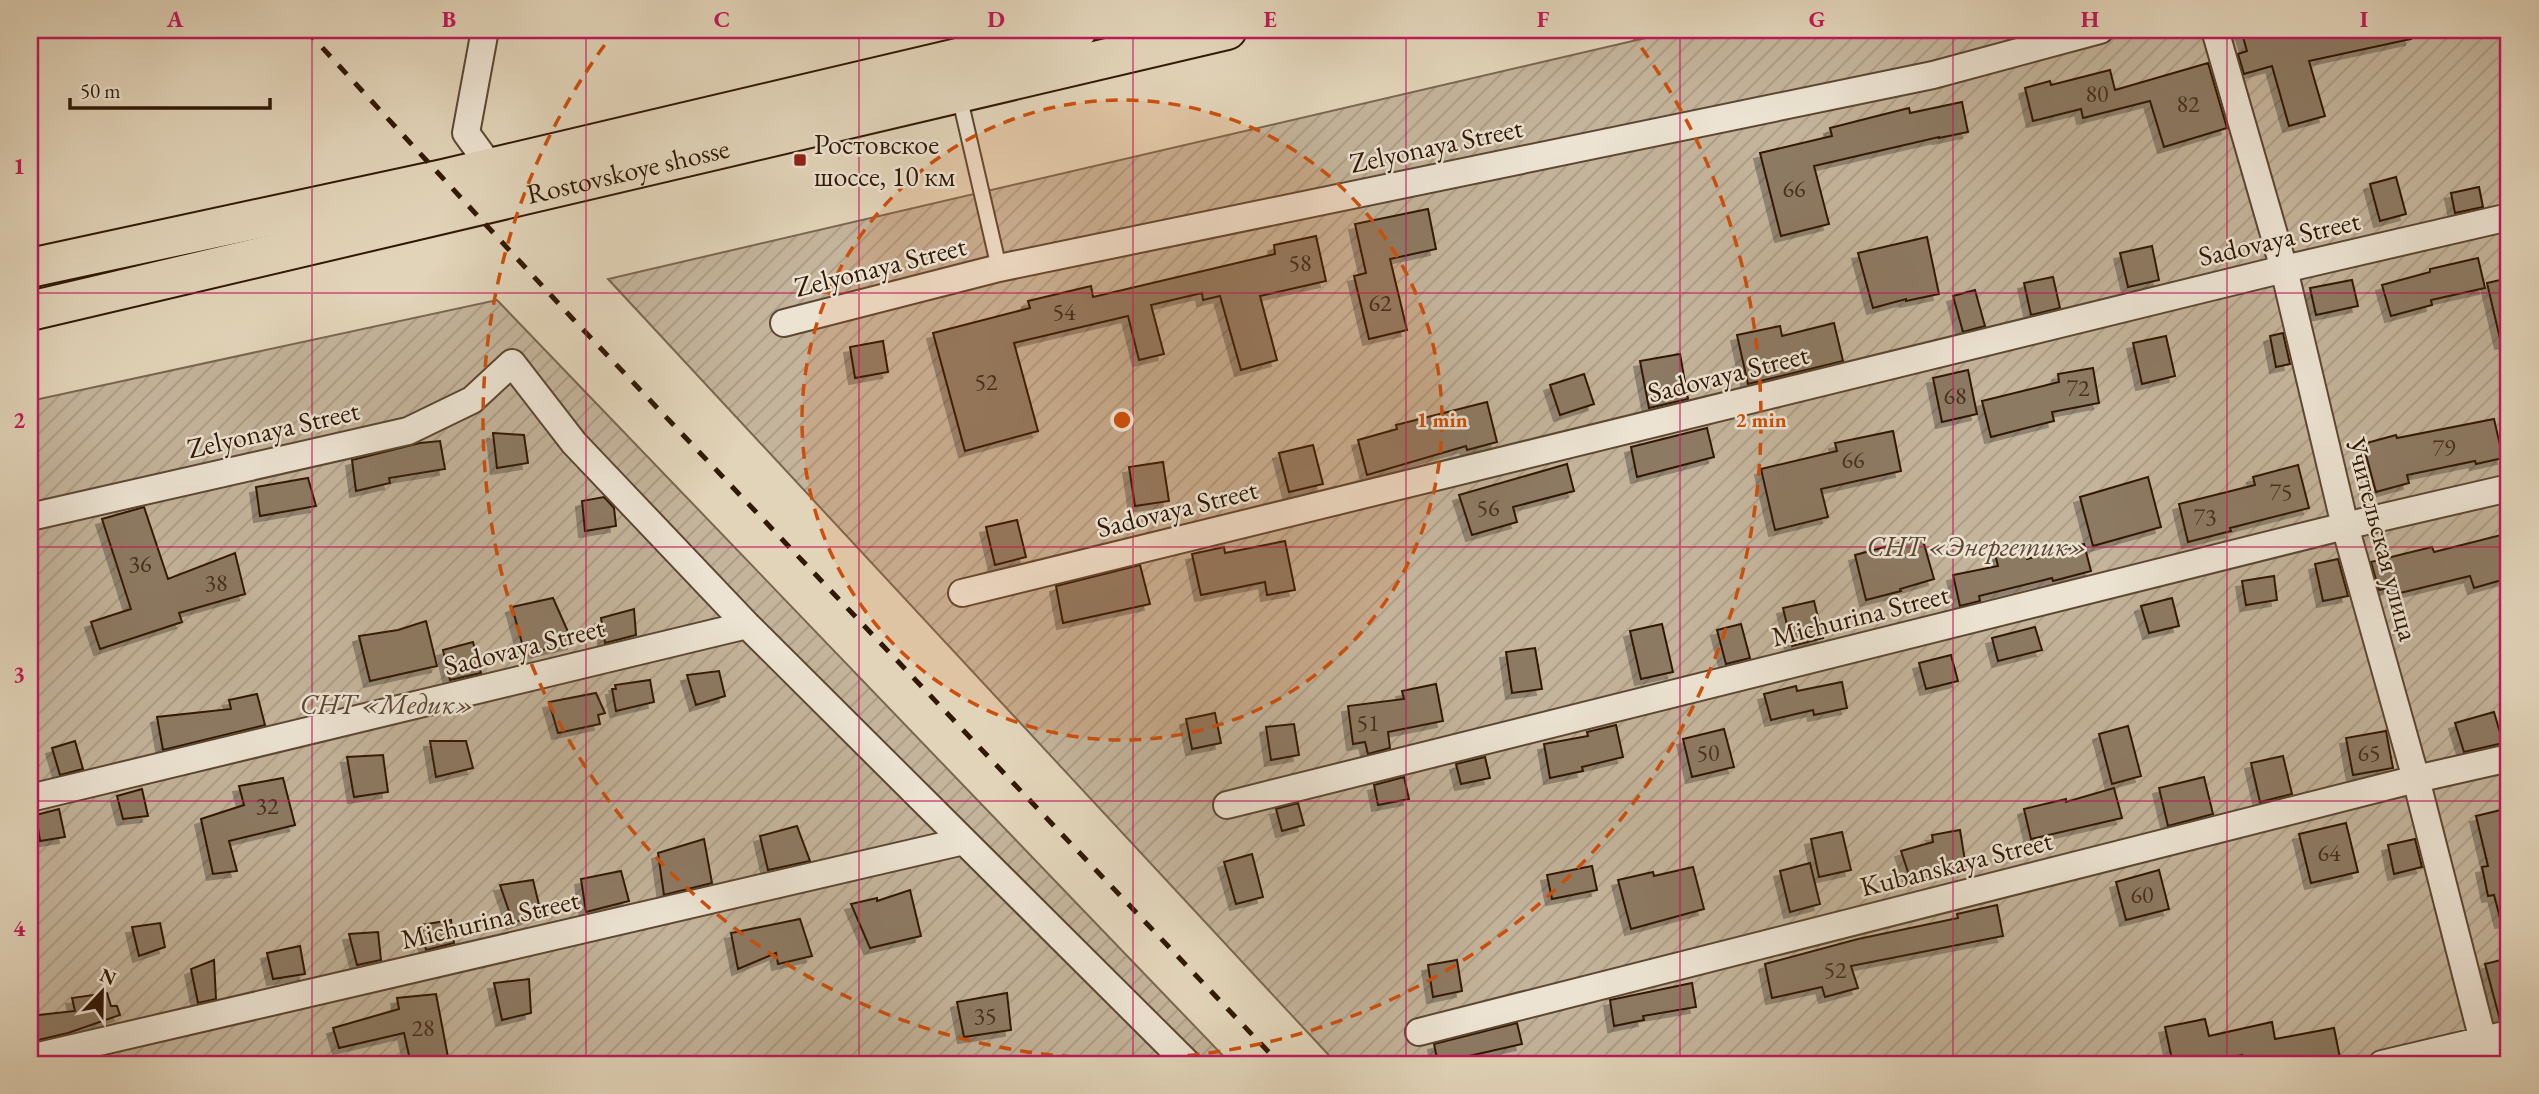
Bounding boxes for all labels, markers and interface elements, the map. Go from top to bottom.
text: A [166,4,184,34]
text: B [442,4,456,34]
text: C [714,4,730,34]
text: D [987,4,1005,34]
text: E [1263,4,1277,34]
text: F [1537,4,1550,34]
text: G [1809,4,1825,34]
text: H [2081,4,2099,34]
text: I [2360,4,2368,34]
scale bar [70,66,270,110]
text: 50 m [80,77,121,104]
house number: 80 [2085,78,2109,109]
house number: 82 [2176,88,2200,119]
street label: Zelyonaya Street [1346,109,1526,181]
place label: Ростовское шоссе, 10 км [814,126,956,194]
street label: Rostovskoye shosse [523,129,733,212]
text: 1 [13,151,25,181]
marker: Ростовское шоссе, 10 км [792,152,808,168]
house number: 66 [1782,173,1806,204]
street label: Sadovaya Street [2195,202,2363,274]
street label: Zelyonaya Street [790,227,970,305]
house number: 58 [1288,247,1312,278]
house number: 62 [1368,287,1392,318]
house number: 54 [1052,296,1076,327]
street label: Sadovaya Street [1644,336,1812,410]
house number: 52 [974,366,998,397]
house number: 72 [2066,372,2090,403]
house number: 68 [1943,380,1967,411]
street label: Zelyonaya Street [183,392,363,466]
text: 2 [13,405,25,435]
text: 1 min [1416,406,1468,433]
text: 2 min [1735,406,1787,433]
centre of rings [1110,408,1134,432]
street label: Учительская улица [2338,432,2428,645]
house number: 79 [2432,432,2456,463]
house number: 66 [1841,444,1865,475]
street label: Sadovaya Street [1093,471,1261,545]
house number: 75 [2269,476,2293,507]
house number: 56 [1476,492,1500,523]
house number: 73 [2193,501,2217,532]
park label: СНТ «Энергетик» [1867,528,2087,564]
house number: 36 [128,548,152,579]
house number: 38 [204,567,228,598]
street label: Michurina Street [1767,575,1953,654]
street label: Sadovaya Street [440,609,608,683]
text: 3 [13,659,25,689]
park label: СНТ «Медик» [300,686,474,722]
house number: 51 [1356,707,1380,738]
house number: 50 [1696,737,1720,768]
house number: 65 [2357,737,2381,768]
house number: 32 [255,790,279,821]
street label: Kubanskaya Street [1856,822,2056,904]
house number: 64 [2317,837,2341,868]
house number: 60 [2130,879,2154,910]
street label: Michurina Street [397,881,583,957]
text: 4 [13,913,26,943]
house number: 52 [1823,954,1847,985]
north arrow [66,958,136,1028]
text: N [96,962,121,991]
house number: 35 [973,1000,997,1031]
house number: 28 [411,1012,435,1043]

